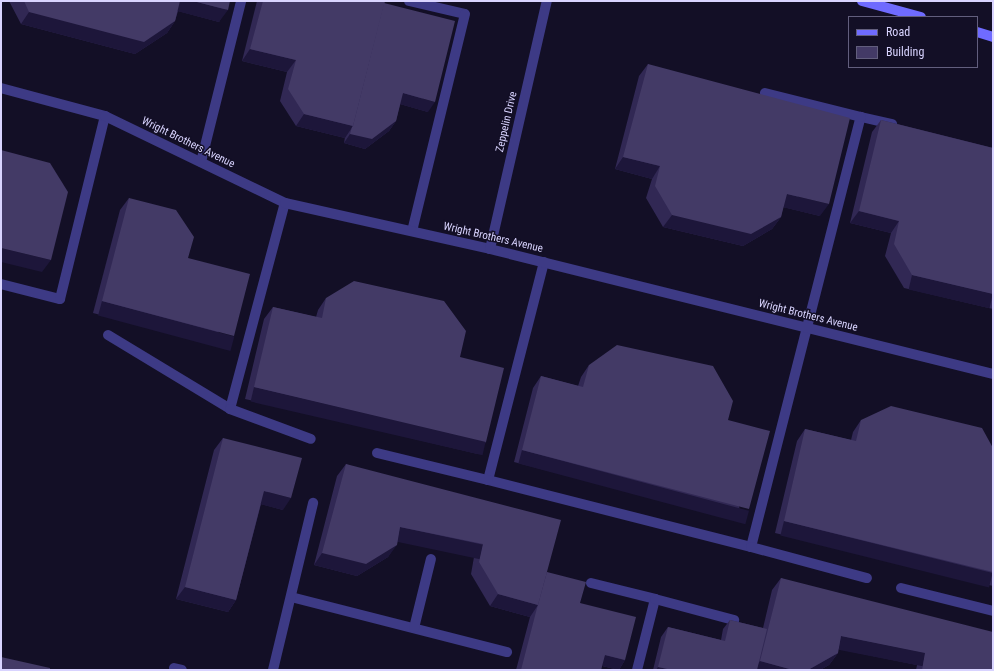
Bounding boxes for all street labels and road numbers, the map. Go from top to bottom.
street label: Zeppelin Drive [494,90,520,154]
street label: Wright Brothers Avenue [139,115,237,171]
street label: Wright Brothers Avenue [442,220,544,256]
street label: Wright Brothers Avenue [757,297,859,335]

